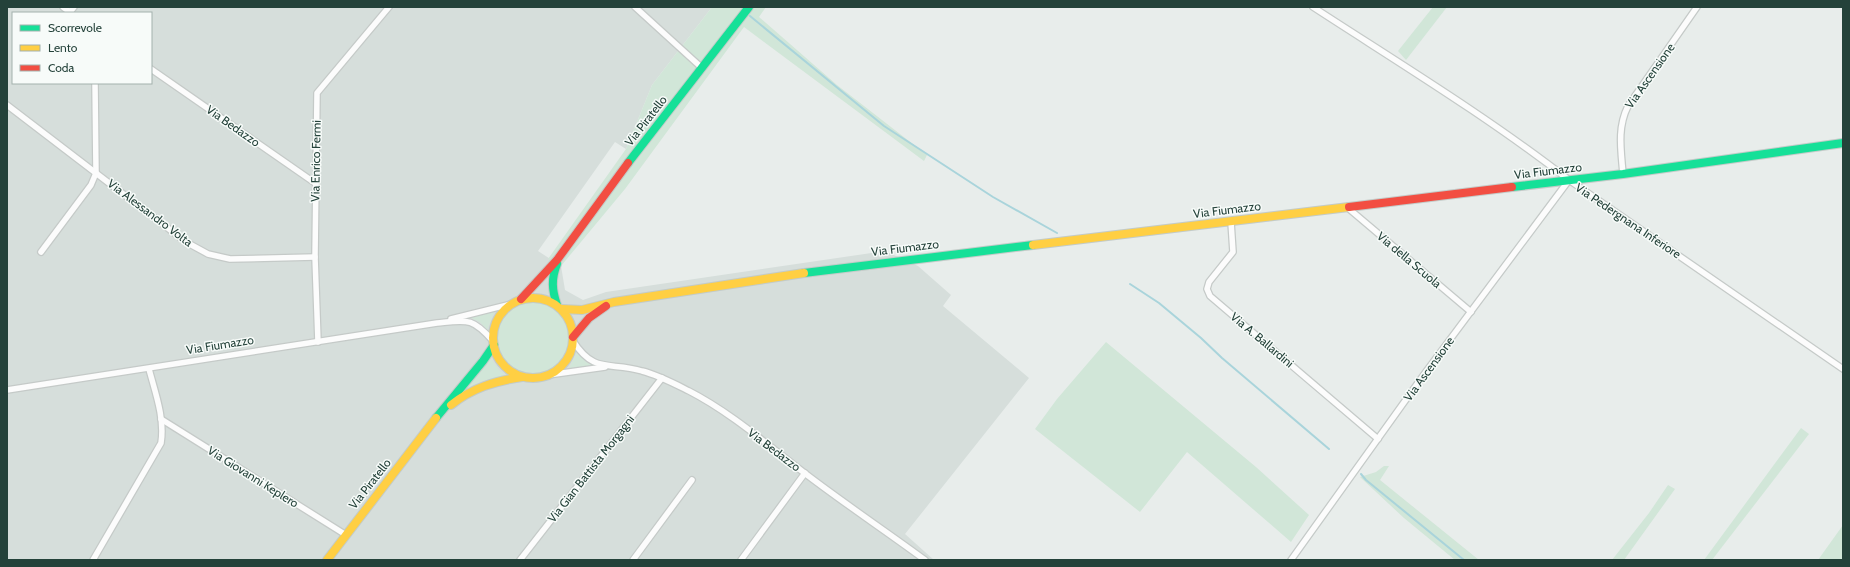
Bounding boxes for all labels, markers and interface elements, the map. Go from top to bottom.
legend [12,12,152,84]
text: Scorrevole [48,20,102,35]
text: Lento [48,40,78,55]
street label: Via Ascensione [1622,40,1678,111]
text: Coda [48,60,74,75]
street label: Via Piratello [621,92,670,149]
street label: Via Bedazzo [203,102,263,150]
street label: Via Enrico Fermi [307,120,324,202]
street label: Via Fiumazzo [1513,159,1583,182]
street label: Via Alessandro Volta [105,176,196,250]
street label: Via Pedergnana Inferiore [1573,180,1684,262]
street label: Via Fiumazzo [1192,198,1262,221]
street label: Via della Scuola [1374,228,1445,291]
street label: Via Fiumazzo [870,236,940,259]
street label: Via A. Ballardini [1228,309,1297,370]
street label: Via Fiumazzo [185,332,255,357]
street label: Via Ascensione [1400,333,1457,404]
street label: Via Gian Battista Morgagni [544,412,637,525]
street label: Via Bedazzo [745,425,804,475]
street label: Via Giovanni Keplero [205,443,302,511]
street label: Via Piratello [345,455,394,512]

